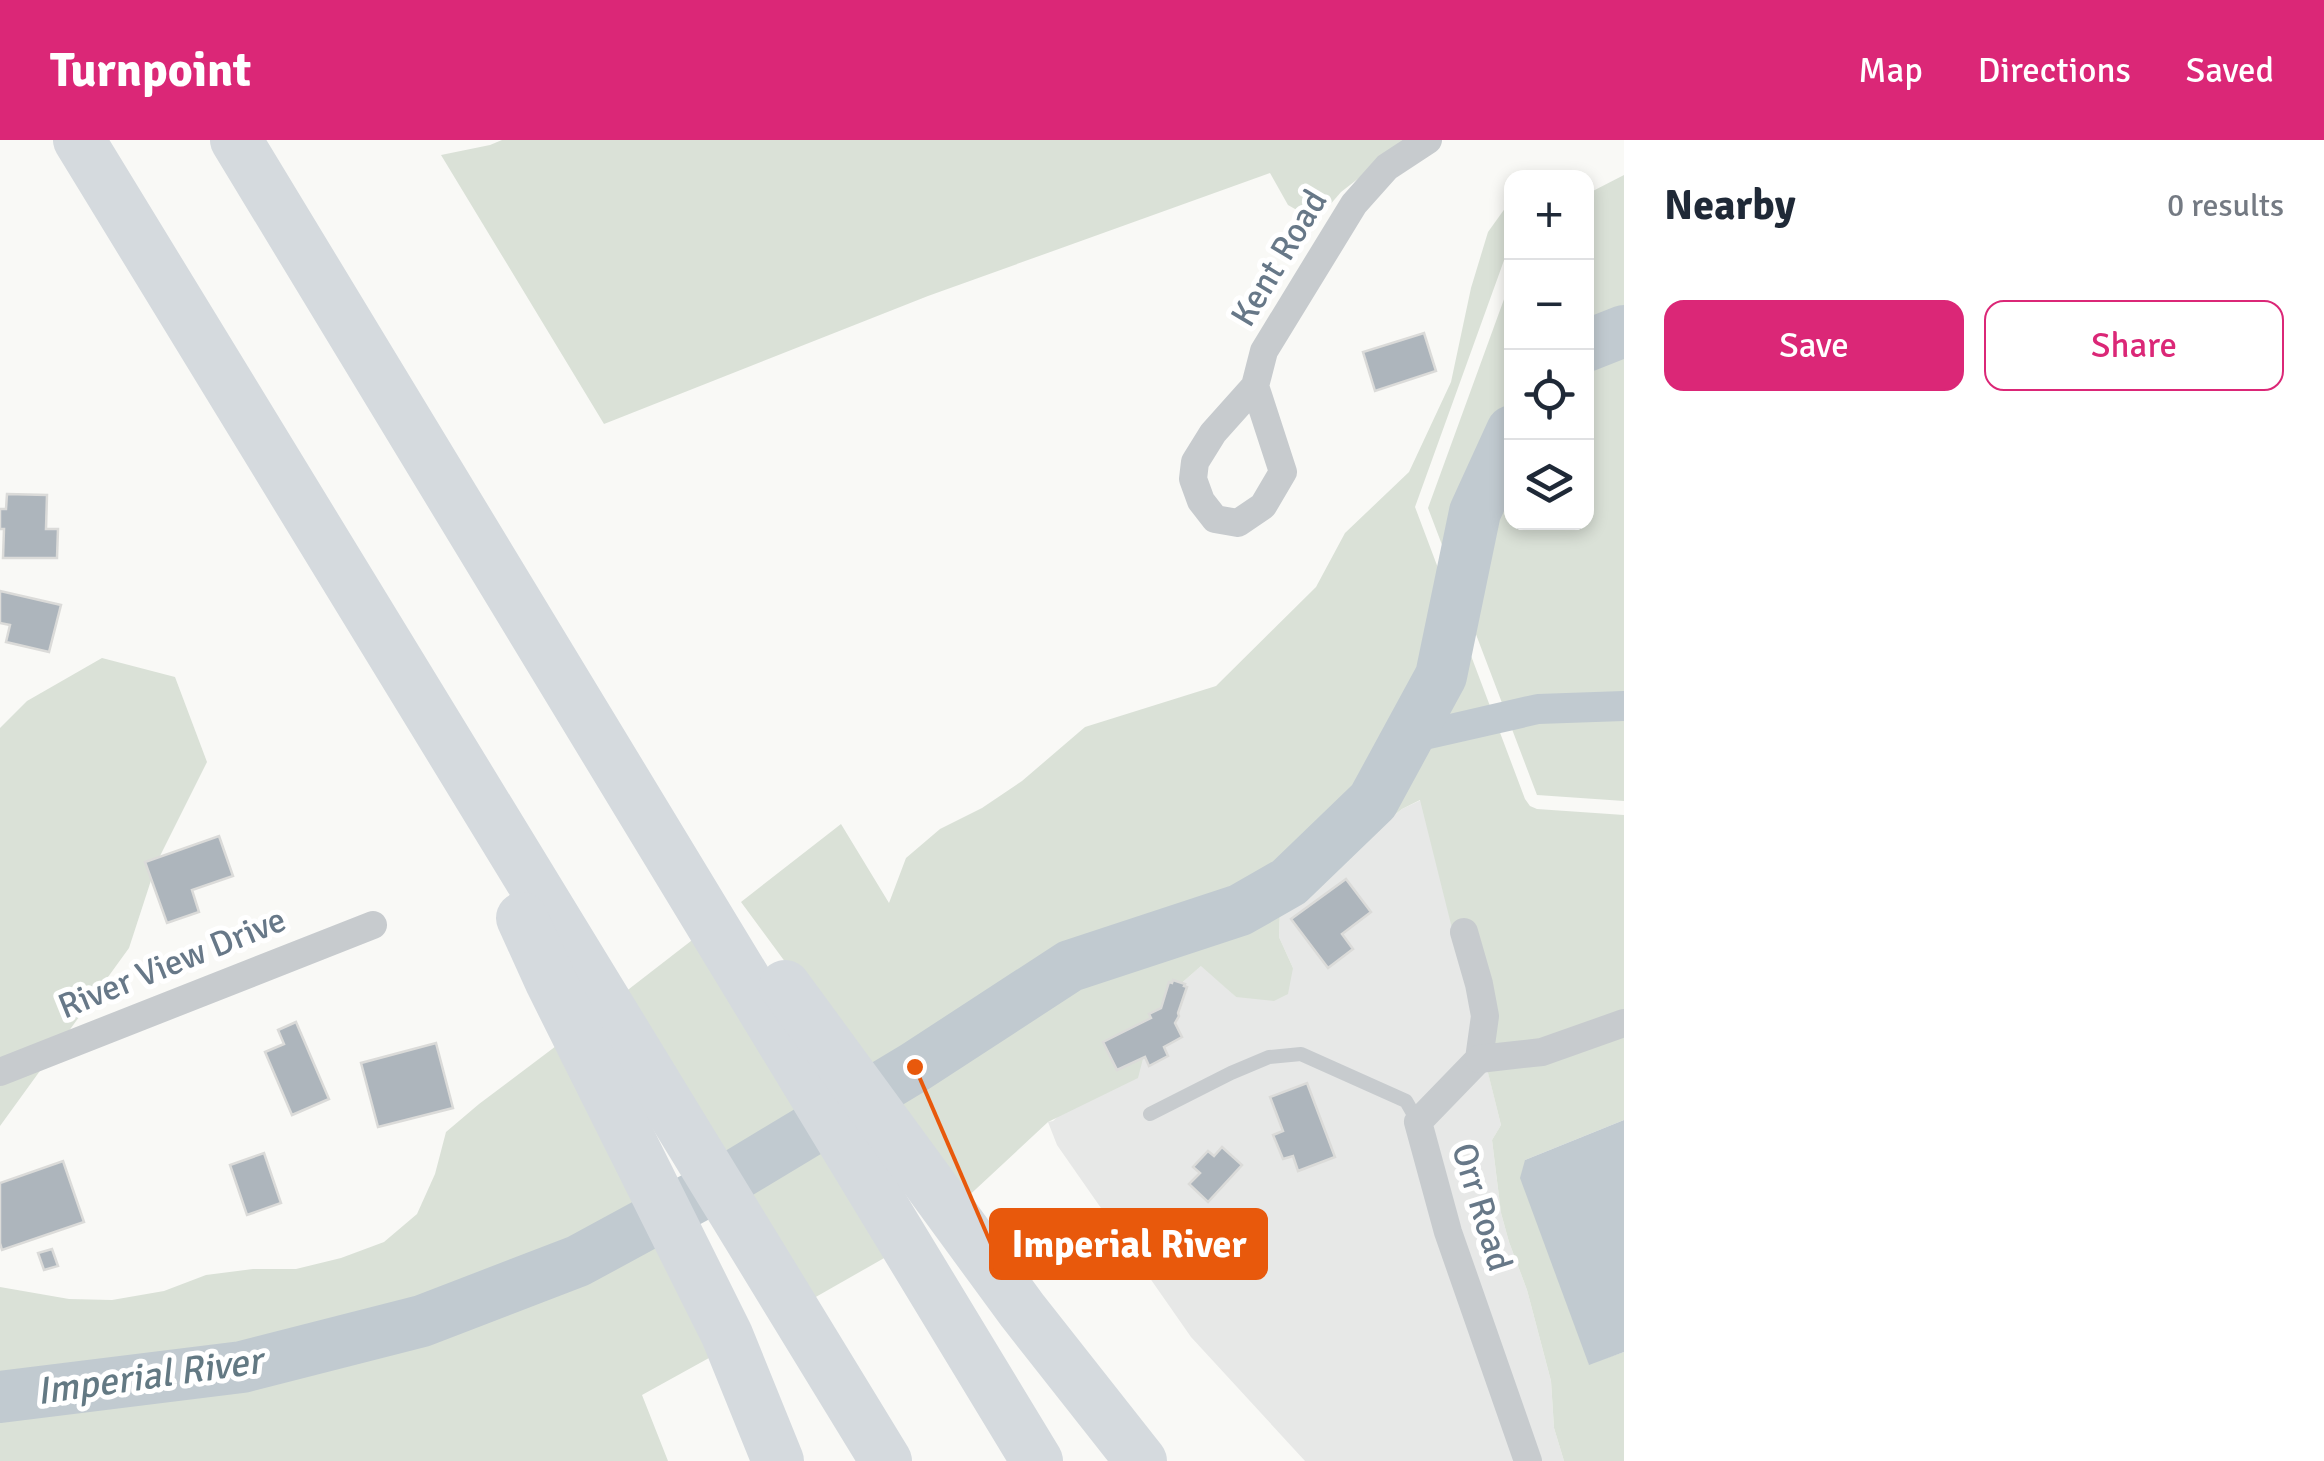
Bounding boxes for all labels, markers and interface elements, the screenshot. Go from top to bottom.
text: Turnpoint [50,41,251,100]
text: Map [1858,49,1923,92]
text: Directions [1978,49,2131,92]
text: Saved [2186,49,2274,92]
map controls [1504,170,1594,530]
button: + [1504,170,1594,260]
text: Nearby [1664,180,1796,231]
street label: Kent Road [1221,182,1337,334]
text: 0 results [2167,186,2284,225]
button: − [1504,260,1594,350]
button: Save [1664,300,1964,391]
button: Share [1984,300,2284,391]
button: locate [1504,350,1594,440]
button: layers [1504,440,1594,530]
street label: River View Drive [52,898,292,1028]
street label: Orr Road [1442,1138,1522,1276]
callout: Imperial River [991,1210,1266,1278]
text: Imperial River [1011,1221,1247,1268]
water label: Imperial River [33,1336,270,1415]

